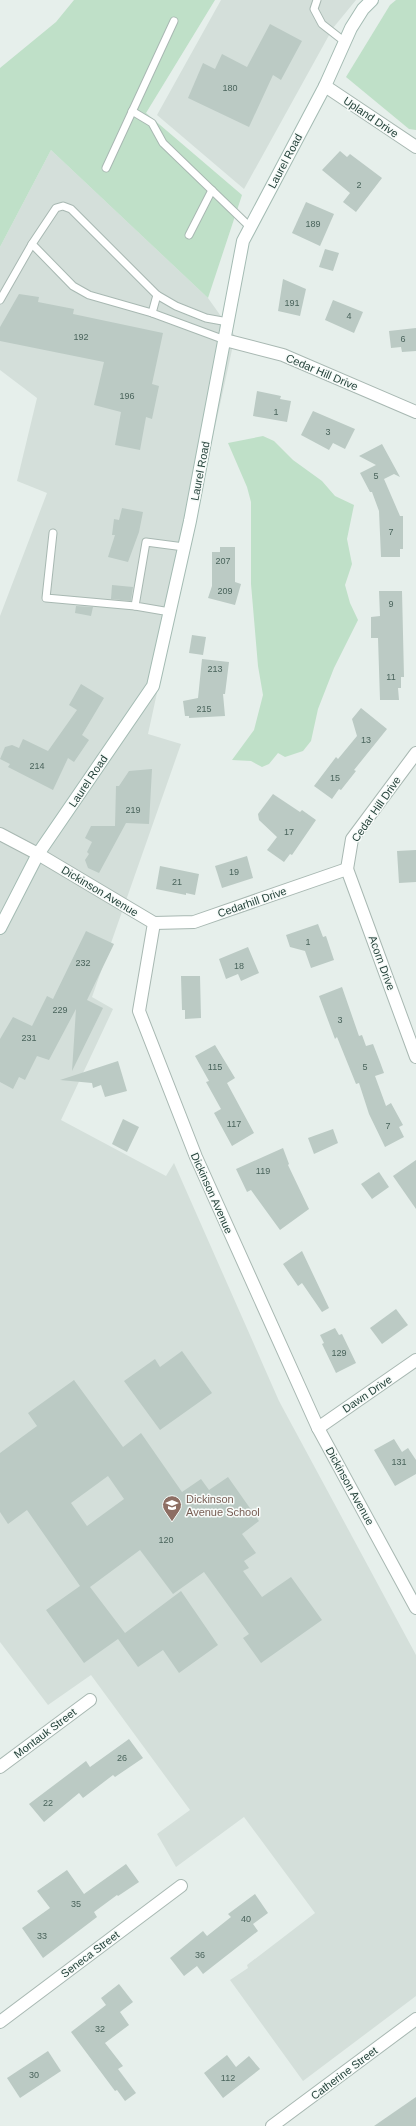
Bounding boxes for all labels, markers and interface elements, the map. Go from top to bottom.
house number: 180 [222,83,238,93]
street label: Upland Drive [341,94,401,140]
street label: Laurel Road [266,132,304,190]
house number: 2 [356,180,362,190]
house number: 189 [305,219,321,229]
house number: 191 [284,298,300,308]
house number: 4 [346,311,352,321]
house number: 192 [73,332,89,342]
house number: 6 [400,334,406,344]
street label: Cedar Hill Drive [284,351,360,393]
house number: 196 [119,391,135,401]
house number: 1 [273,407,279,417]
house number: 3 [325,427,331,437]
street label: Laurel Road [188,440,212,502]
house number: 5 [373,471,379,481]
house number: 7 [388,527,394,537]
house number: 207 [215,556,231,566]
house number: 209 [217,586,233,596]
house number: 9 [388,599,394,609]
house number: 213 [207,664,223,674]
house number: 11 [386,672,396,682]
house number: 215 [196,704,212,714]
house number: 13 [361,735,371,745]
street label: Laurel Road [66,753,110,809]
house number: 214 [29,761,45,771]
house number: 15 [330,773,340,783]
street label: Cedar Hill Drive [349,774,403,844]
house number: 219 [125,805,141,815]
house number: 17 [284,827,294,837]
street label: Dickinson Avenue [60,863,140,919]
house number: 19 [229,867,239,877]
house number: 21 [172,877,182,887]
street label: Cedarhill Drive [216,885,288,919]
street label: Acorn Drive [367,934,397,992]
house number: 1 [305,937,311,947]
house number: 232 [75,958,91,968]
house number: 18 [234,961,244,971]
house number: 229 [52,1005,68,1015]
house number: 3 [337,1015,343,1025]
house number: 231 [21,1033,37,1043]
house number: 115 [208,1062,222,1072]
house number: 5 [362,1062,368,1072]
house number: 117 [227,1119,241,1129]
house number: 7 [385,1121,391,1131]
street label: Dickinson Avenue [189,1151,235,1235]
house number: 119 [256,1166,270,1176]
house number: 129 [331,1348,347,1358]
street label: Dawn Drive [340,1373,394,1415]
street label: Dickinson Avenue [324,1445,376,1527]
house number: 131 [391,1457,407,1467]
place label: Dickinson Avenue School [186,1493,260,1518]
school or university icon: Dickinson Avenue School [161,1494,183,1522]
house number: 120 [158,1535,174,1545]
street label: Montauk Street [12,1706,78,1760]
house number: 26 [117,1753,127,1763]
house number: 22 [43,1798,53,1808]
house number: 35 [71,1899,81,1909]
house number: 40 [241,1914,251,1924]
street label: Seneca Street [59,1928,121,1980]
house number: 33 [37,1931,47,1941]
house number: 36 [195,1950,205,1960]
house number: 32 [95,2024,105,2034]
street label: Catherine Street [308,2044,380,2102]
house number: 30 [29,2070,39,2080]
house number: 112 [221,2073,235,2083]

